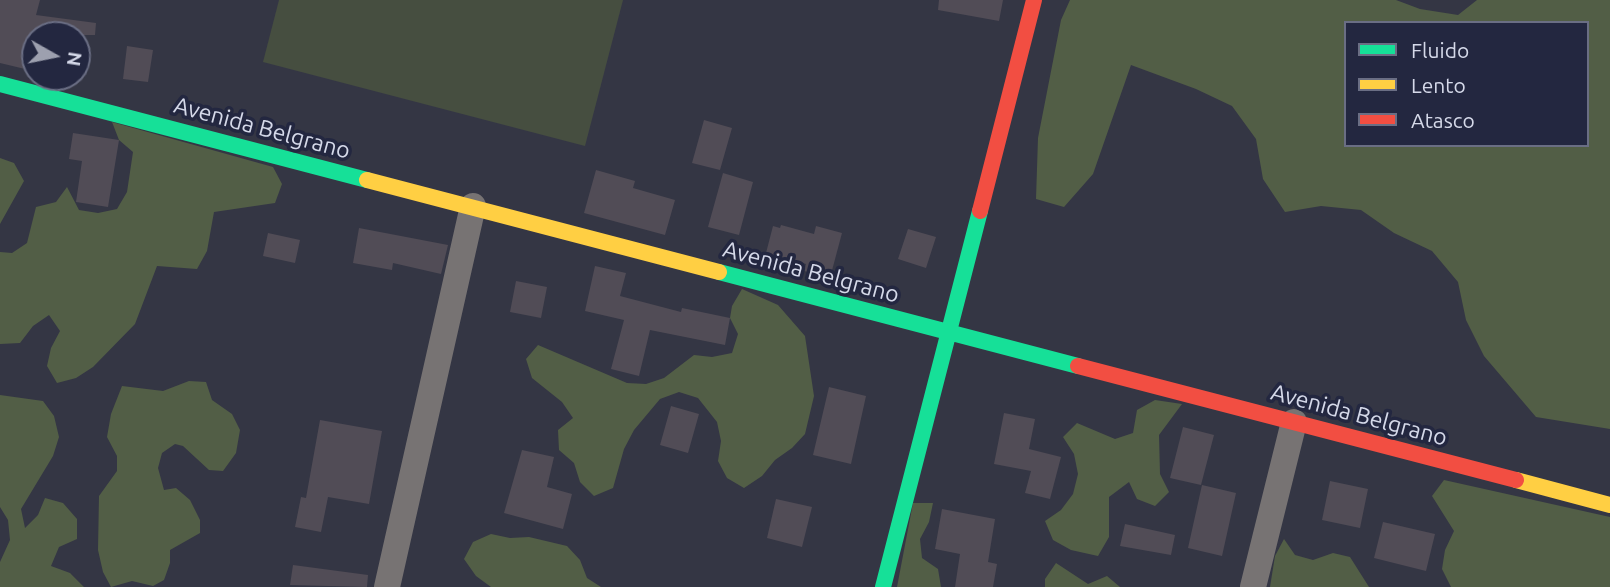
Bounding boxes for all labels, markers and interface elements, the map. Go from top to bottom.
north arrow [21,21,91,91]
legend [1344,21,1589,147]
text: Fluido [1411,38,1469,62]
text: N [63,50,87,68]
text: Lento [1411,73,1466,97]
street label: Avenida Belgrano [171,91,353,165]
text: Atasco [1411,108,1475,132]
street label: Avenida Belgrano [720,235,902,309]
street label: Avenida Belgrano [1268,378,1450,452]

